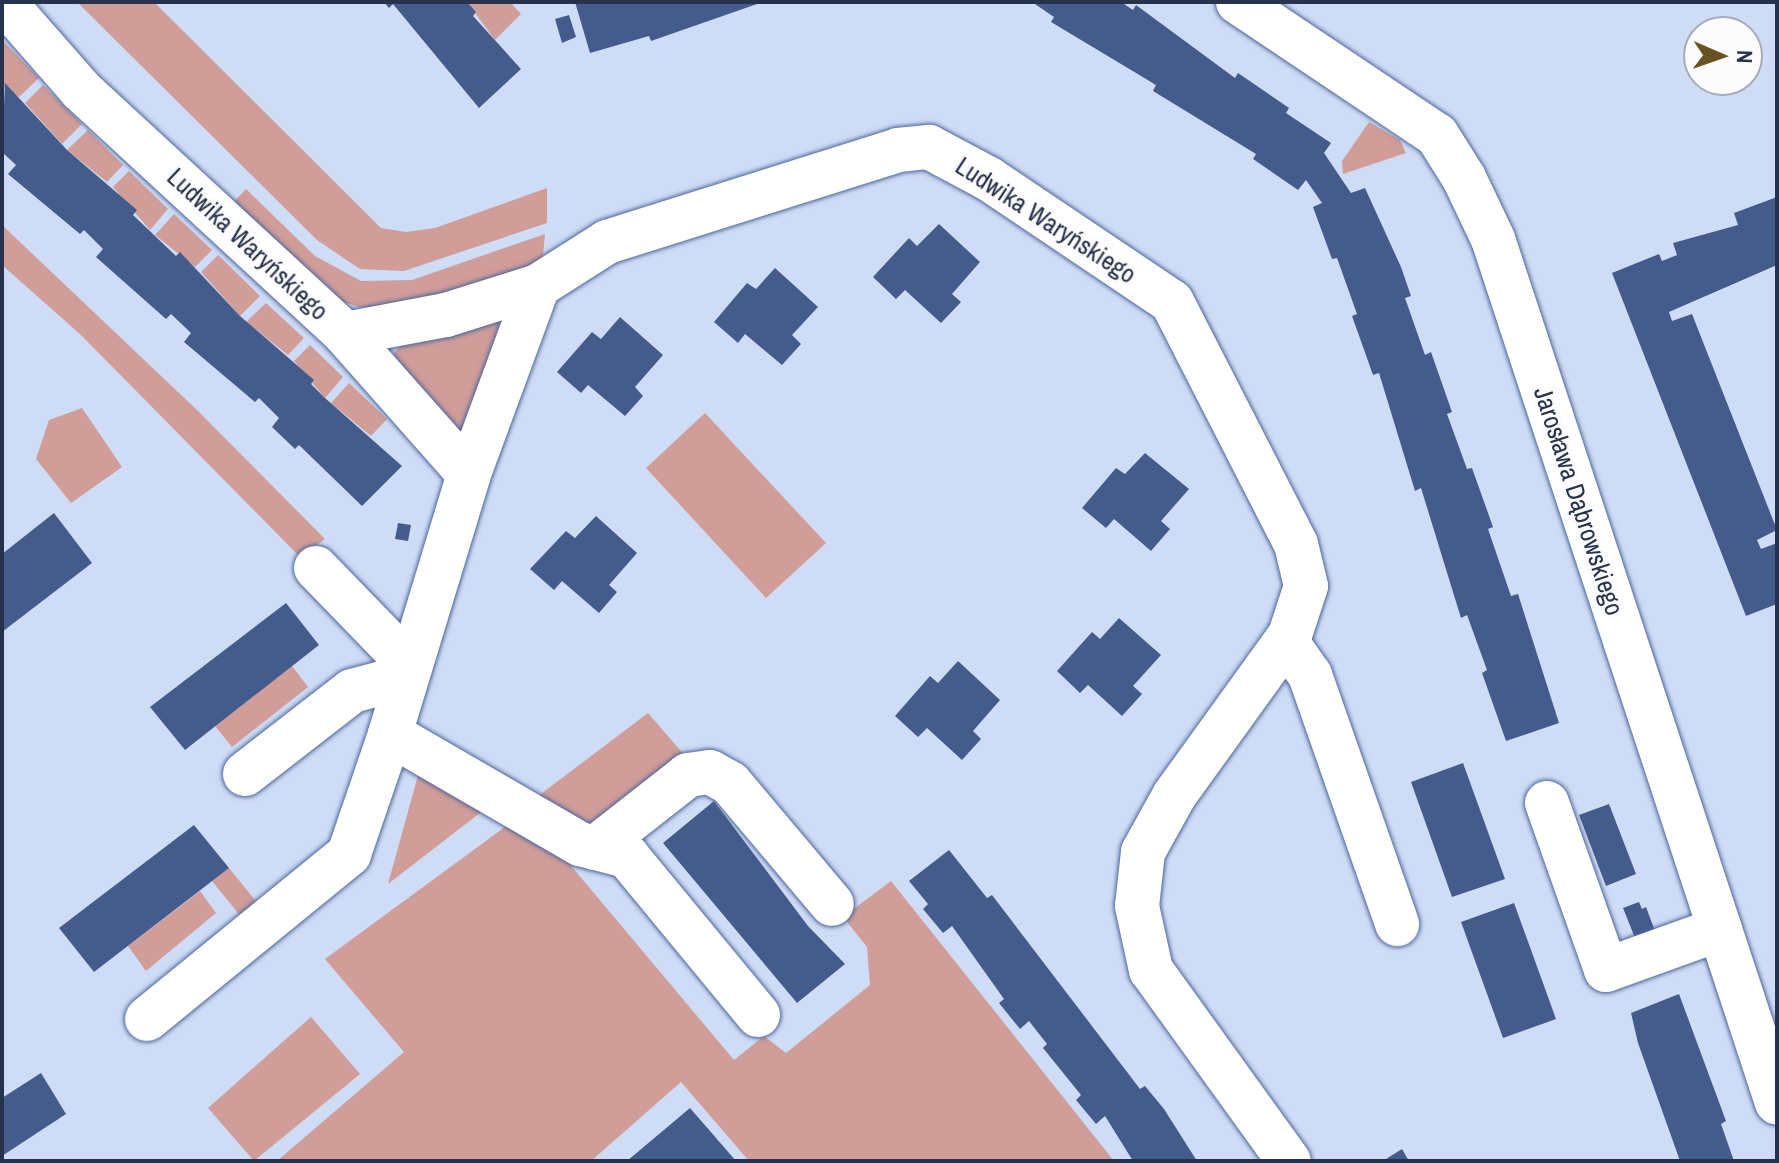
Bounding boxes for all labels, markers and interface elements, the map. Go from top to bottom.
north arrow [1683,16,1763,96]
text: N [1730,50,1760,64]
street label: Ludwika Waryńskiego [950,150,1142,290]
street label: Ludwika Waryńskiego [161,161,335,327]
street label: Jarosława Dąbrowskiego [1527,383,1631,619]

